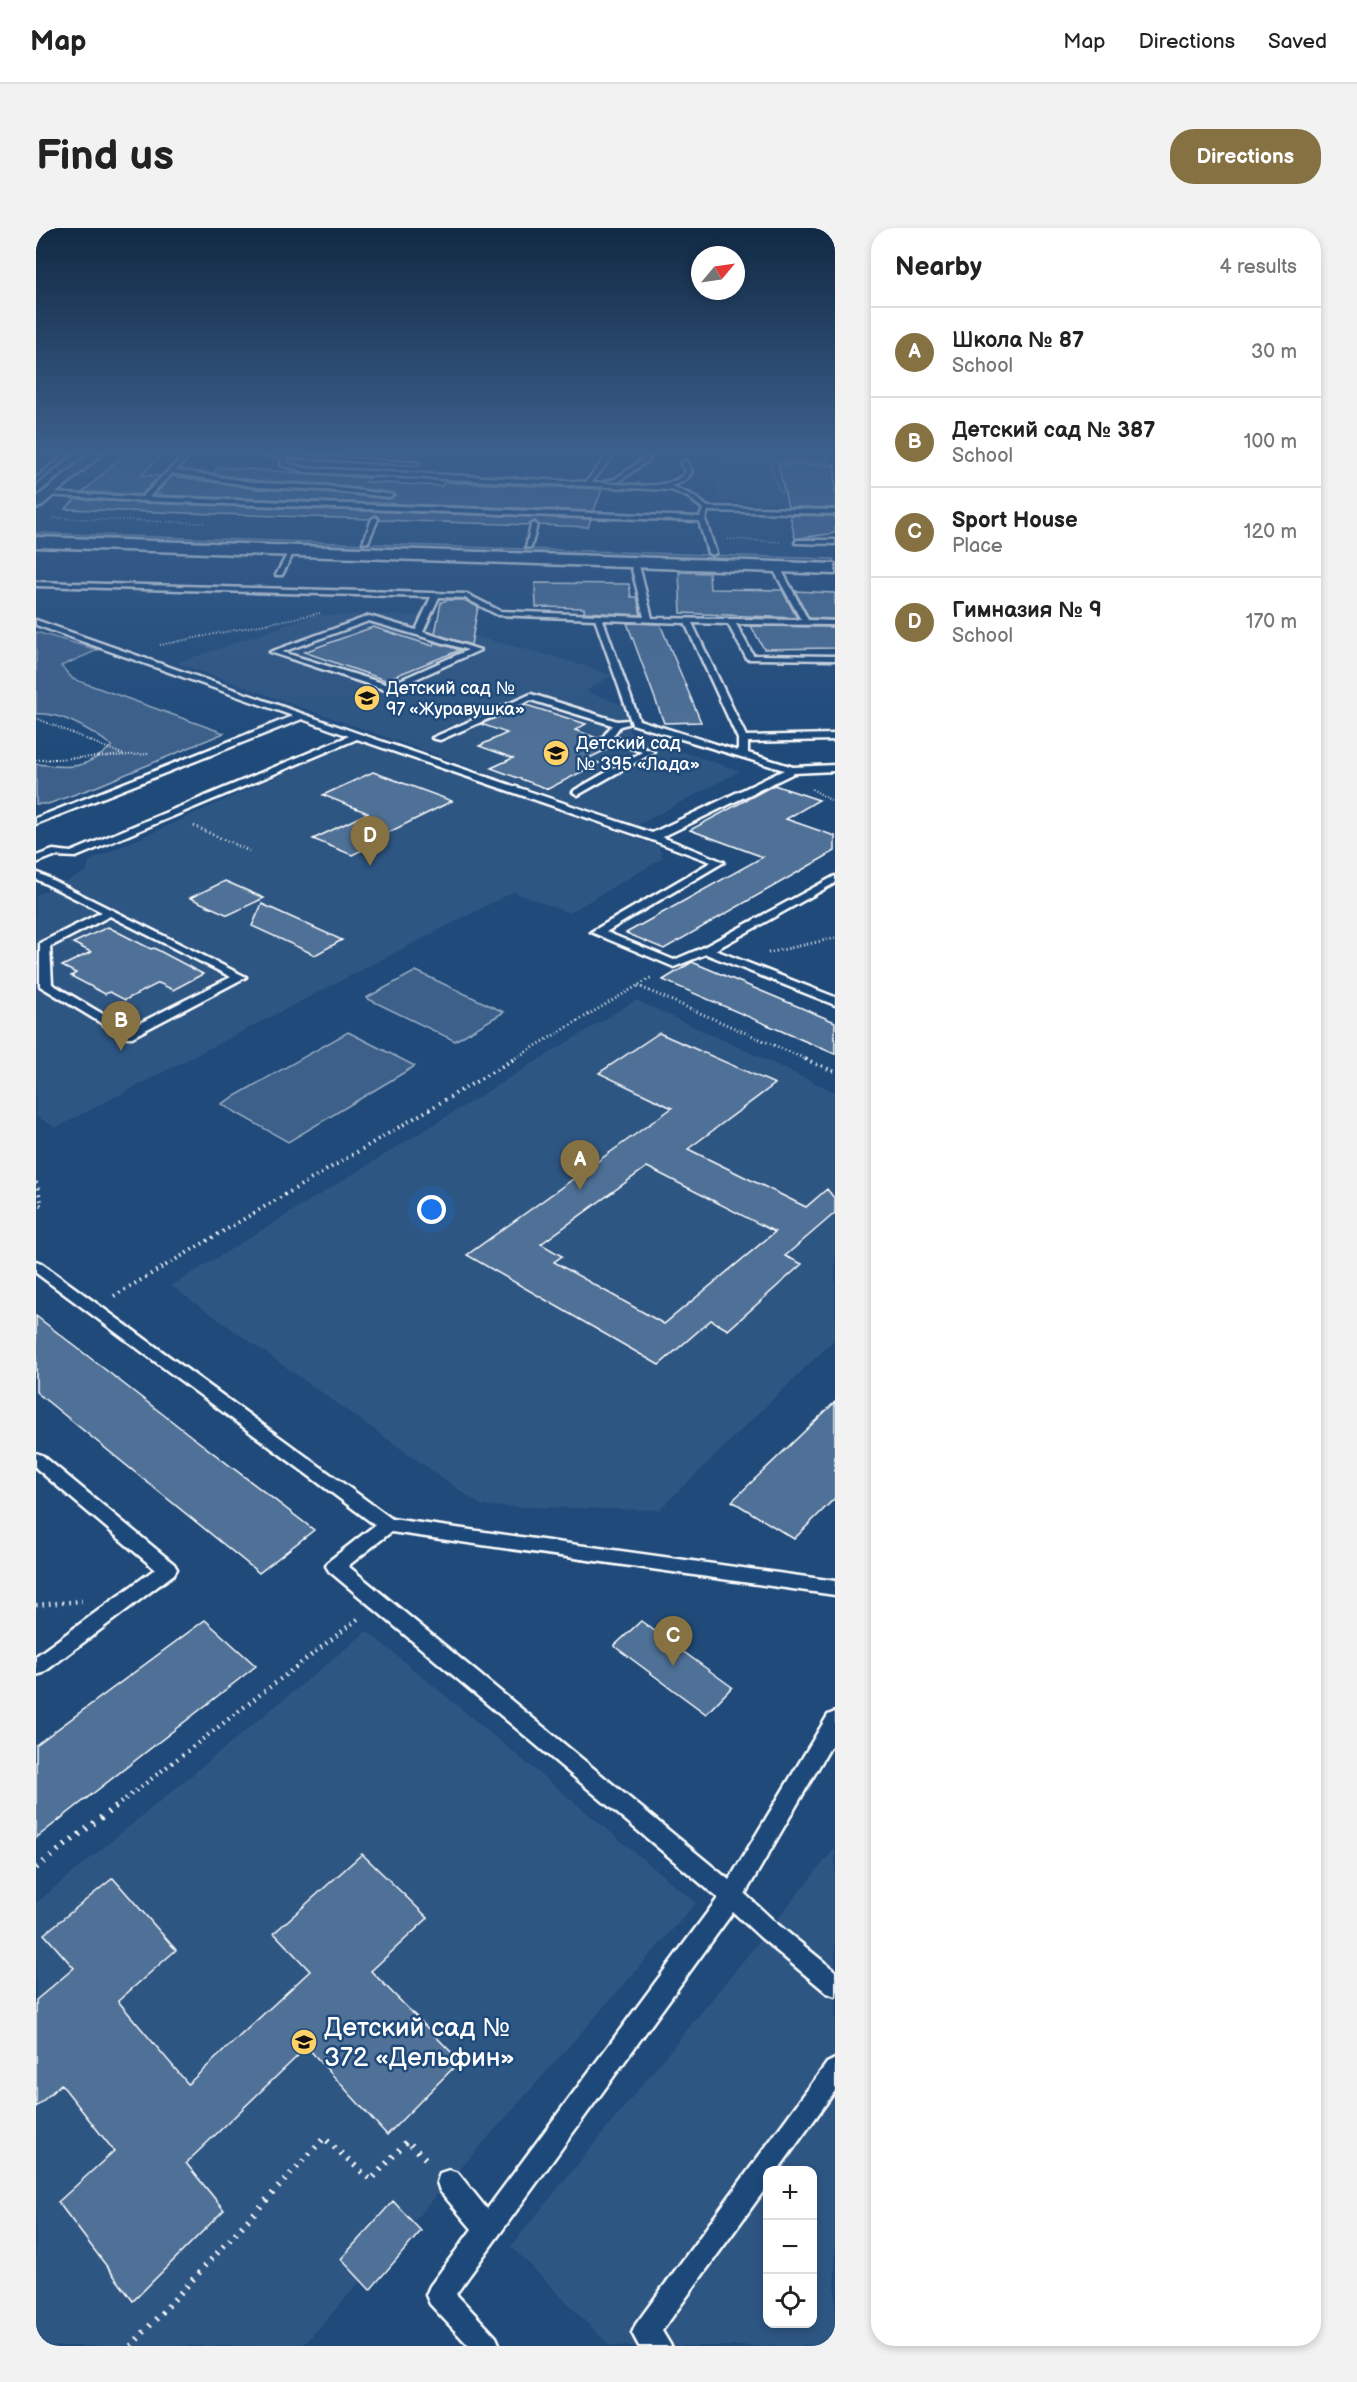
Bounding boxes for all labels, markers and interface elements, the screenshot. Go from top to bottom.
text: Map [30,25,86,58]
text: Map [1063,29,1106,54]
text: Directions [1139,29,1235,54]
text: Saved [1268,29,1327,54]
button: Directions [1170,129,1321,184]
text: Find us [36,131,174,182]
north arrow [691,246,745,300]
text: Nearby [895,252,982,283]
text: 4 results [1219,255,1297,279]
text: Школа № 87 [952,327,1084,354]
text: A [908,340,921,364]
text: 30 m [1251,340,1297,364]
text: School [952,354,1013,378]
text: Детский сад № 387 [952,417,1155,444]
text: B [907,430,922,454]
text: 100 m [1244,430,1297,454]
text: School [952,444,1013,468]
text: Sport House [952,507,1078,534]
text: C [907,520,922,544]
text: 120 m [1244,520,1297,544]
text: Place [952,534,1003,558]
text: Гимназия № 9 [952,597,1102,624]
text: D [908,610,921,634]
text: 170 m [1246,610,1297,634]
text: School [952,624,1013,648]
place label: Детский сад № 97 «Журавушка» [386,678,525,720]
school or university icon: Детский сад № 97 «Журавушка» [352,683,382,713]
place label: Детский сад № 395 «Лада» [576,733,700,775]
school or university icon: Детский сад № 395 «Лада» [541,738,571,768]
pin: D [350,816,390,866]
pin: B [102,1002,140,1051]
pin: A [560,1140,600,1190]
your location [417,1195,446,1224]
pin: C [654,1616,692,1666]
place label: Детский сад № 372 «Дельфин» [324,2013,515,2074]
school or university icon: Детский сад № 372 «Дельфин» [289,2027,319,2057]
map controls [763,2166,817,2328]
button: + [763,2166,817,2220]
button: − [763,2220,817,2274]
button: locate [763,2274,817,2328]

